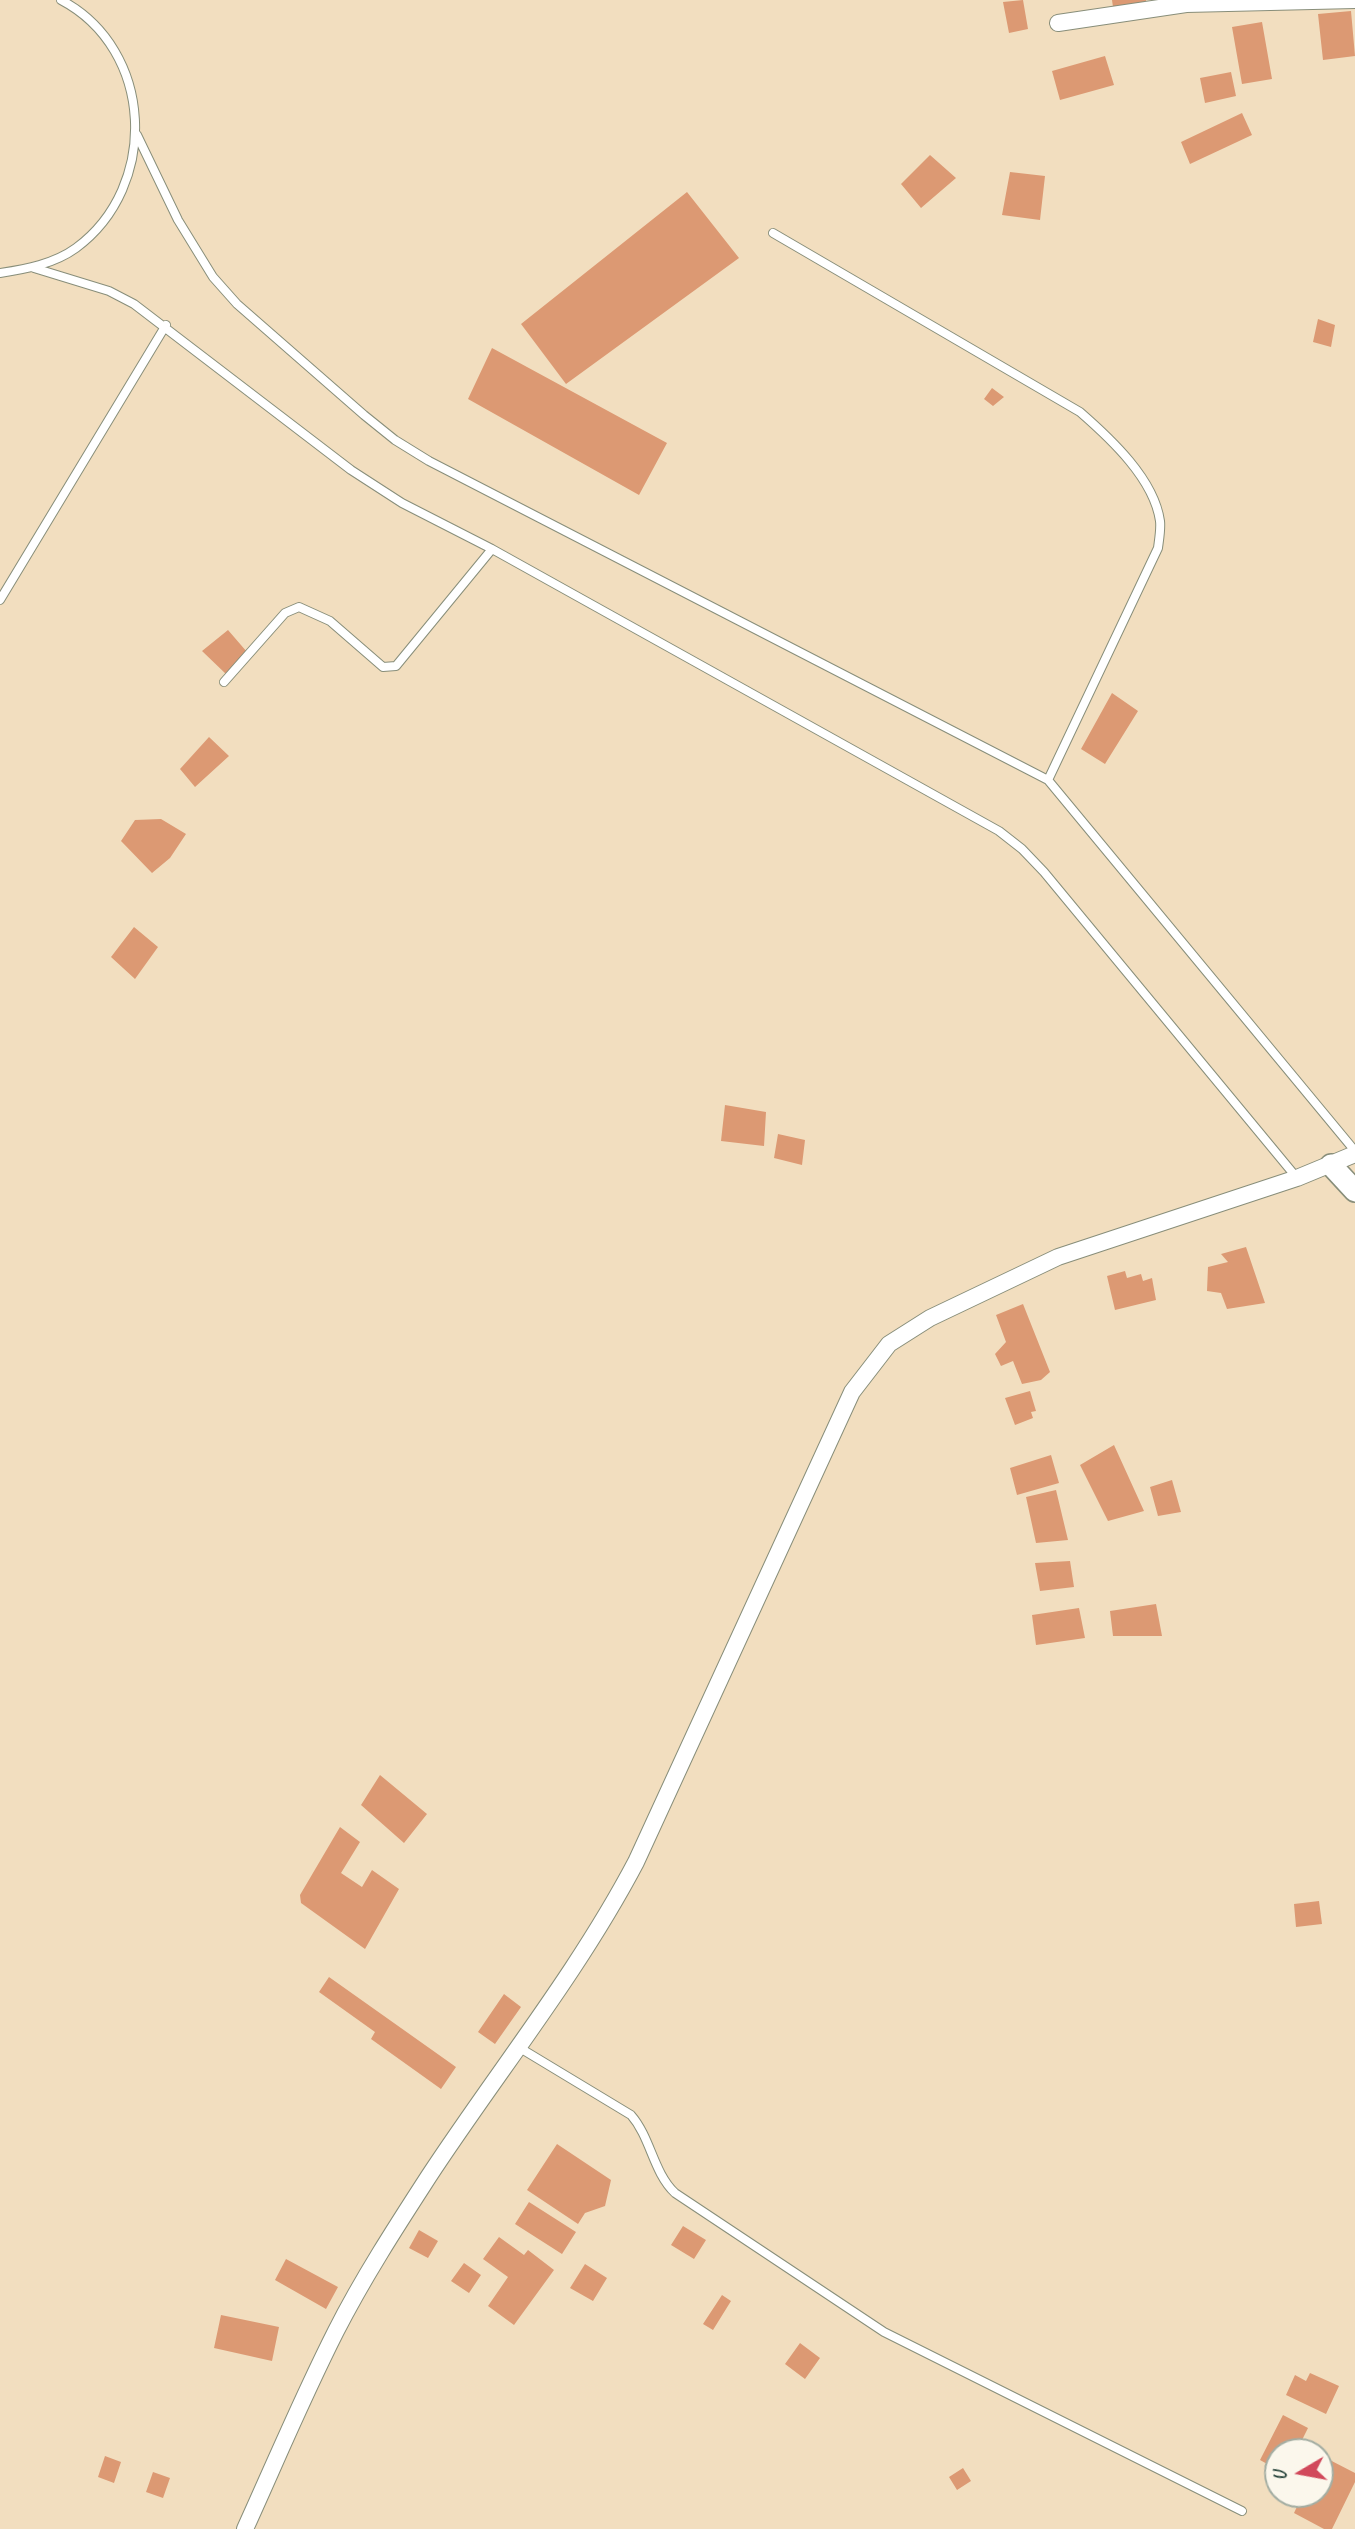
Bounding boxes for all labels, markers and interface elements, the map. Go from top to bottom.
north arrow [1264,2438,1334,2508]
text: U [1268,2470,1293,2483]

